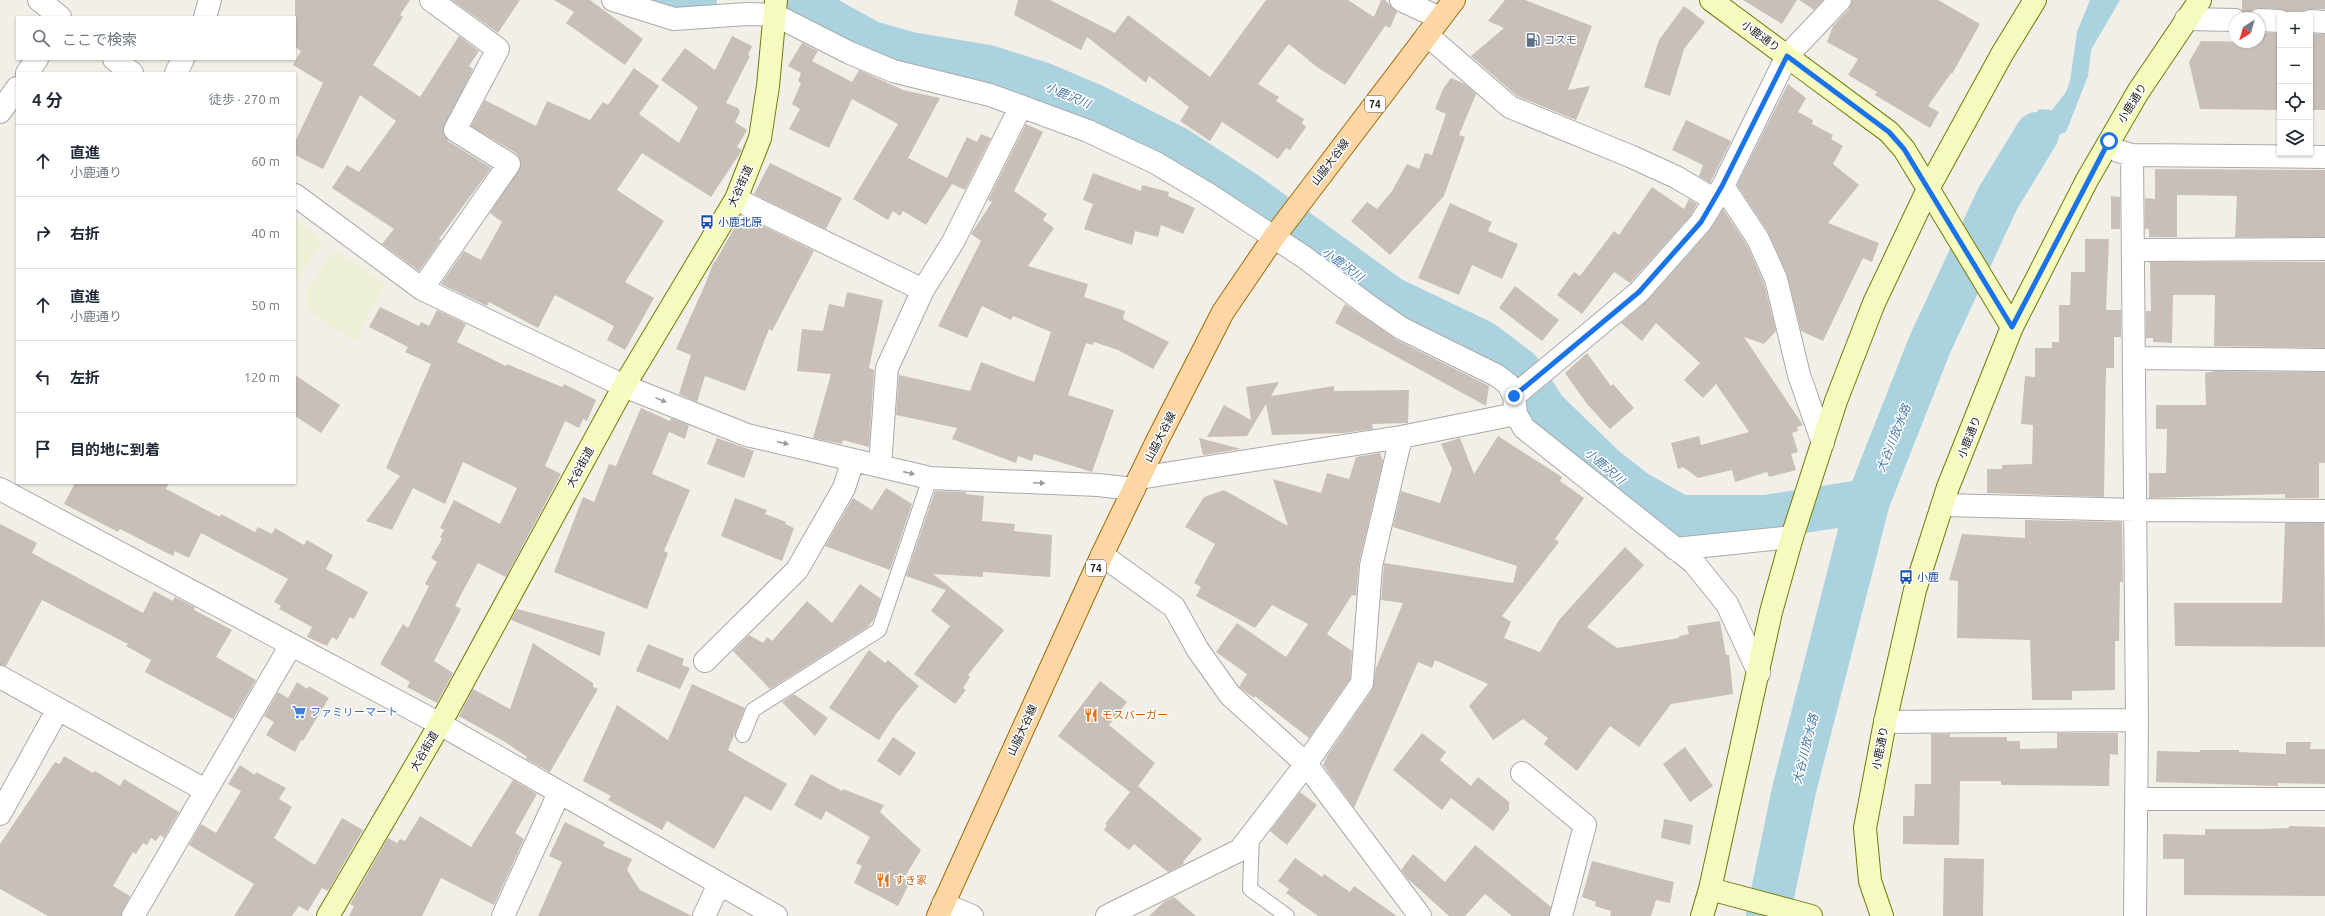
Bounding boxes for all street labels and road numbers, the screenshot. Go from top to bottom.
street label: 小鹿通り [1740,18,1782,54]
street label: 小鹿通り [2115,81,2149,125]
road number: 74 [1365,96,1385,112]
street label: 山脇大谷線 [1309,136,1351,188]
street label: 大谷街道 [726,163,754,209]
street label: 山脇大谷線 [1142,410,1178,464]
street label: 小鹿通り [1955,414,1983,460]
street label: 大谷街道 [564,445,596,489]
road number: 74 [1086,560,1106,576]
street label: 山脇大谷線 [1005,703,1039,757]
street label: 小鹿通り [1870,725,1890,771]
street label: 大谷街道 [408,729,440,773]

